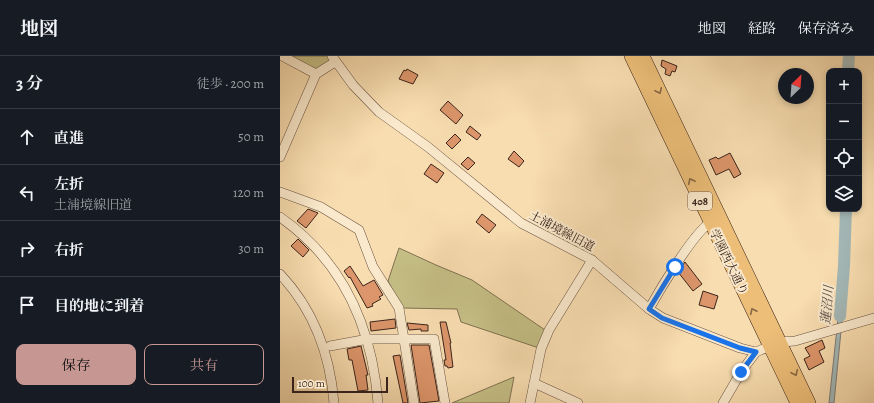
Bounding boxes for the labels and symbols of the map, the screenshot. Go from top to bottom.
north arrow [778,68,814,104]
one-way arrow [654,87,662,95]
one-way arrow [688,178,696,186]
road number: 408 [688,192,712,210]
street label: 土浦境線旧道 [526,207,598,255]
street label: 学園西大通り [706,226,752,298]
route start [666,258,684,276]
water label: 蓮沼川 [817,283,837,325]
one-way arrow [750,308,758,315]
route end [732,363,750,381]
one-way arrow [790,368,798,376]
scale bar [292,375,388,394]

